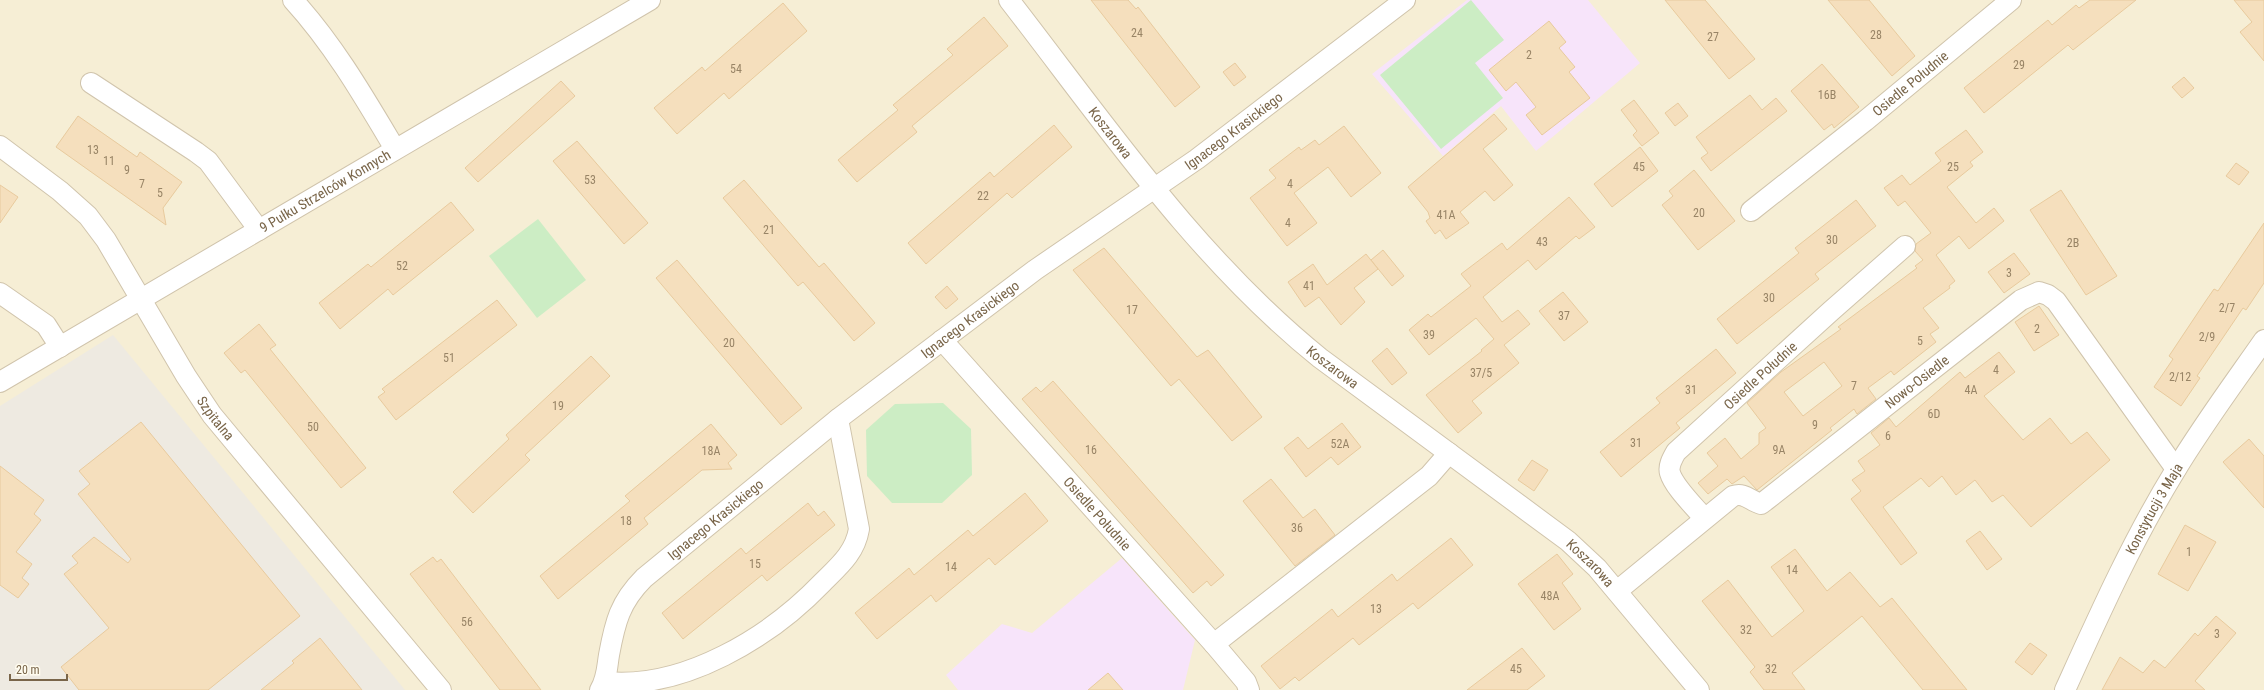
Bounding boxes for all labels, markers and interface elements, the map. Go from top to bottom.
house number: 24 [1131,26,1143,40]
house number: 28 [1870,28,1882,42]
house number: 27 [1707,30,1719,44]
street label: Osiedle Południe [1869,47,1952,119]
house number: 2 [1526,48,1532,62]
house number: 29 [2013,58,2025,72]
house number: 54 [730,62,742,76]
house number: 16B [1818,88,1836,102]
street label: Ignacego Krasickiego [1182,89,1286,173]
street label: Koszarowa [1085,104,1135,162]
house number: 13 [87,143,99,157]
street label: 9 Pułku Strzelców Konnych [257,146,393,236]
house number: 11 [103,154,115,168]
house number: 45 [1633,160,1645,174]
house number: 25 [1947,160,1959,174]
house number: 9 [124,163,130,177]
house number: 53 [584,173,596,187]
house number: 7 [139,177,145,191]
house number: 4 [1287,177,1293,191]
house number: 5 [157,186,163,200]
house number: 22 [977,189,989,203]
house number: 20 [1693,206,1705,220]
house number: 41A [1437,208,1455,222]
house number: 4 [1285,216,1291,230]
house number: 21 [763,223,775,237]
house number: 30 [1826,233,1838,247]
house number: 43 [1536,235,1548,249]
house number: 2B [2067,236,2079,250]
house number: 52 [396,259,408,273]
house number: 3 [2006,266,2012,280]
street label: Ignacego Krasickiego [918,277,1022,361]
house number: 41 [1303,279,1315,293]
house number: 30 [1763,291,1775,305]
house number: 2/7 [2219,301,2235,315]
house number: 17 [1126,303,1138,317]
house number: 37 [1558,309,1570,323]
house number: 2 [2034,322,2040,336]
house number: 39 [1423,328,1435,342]
house number: 2/9 [2199,330,2215,344]
house number: 5 [1917,334,1923,348]
house number: 20 [723,336,735,350]
street label: Osiedle Południe [1720,338,1800,413]
street label: Koszarowa [1303,342,1362,392]
house number: 51 [443,351,455,365]
street label: Nowo-Osiedle [1882,352,1952,412]
house number: 4 [1993,363,1999,377]
house number: 37/5 [1470,366,1492,380]
house number: 2/12 [2169,370,2191,384]
house number: 7 [1851,379,1857,393]
house number: 31 [1685,383,1697,397]
house number: 4A [1965,383,1978,397]
street label: Szpitalna [194,393,238,443]
house number: 19 [552,399,564,413]
house number: 6D [1928,407,1941,421]
house number: 9 [1812,418,1818,432]
house number: 50 [307,420,319,434]
house number: 6 [1885,429,1891,443]
house number: 31 [1630,436,1642,450]
house number: 52A [1331,437,1349,451]
house number: 16 [1085,443,1097,457]
house number: 9A [1773,443,1786,457]
house number: 18A [702,444,720,458]
street label: Konstytucji 3 Maja [2122,460,2186,557]
street label: Osiedle Południe [1060,474,1135,554]
street label: Ignacego Krasickiego [664,476,766,563]
house number: 18 [620,514,632,528]
house number: 36 [1291,521,1303,535]
street label: Koszarowa [1563,536,1617,590]
house number: 1 [2186,545,2192,559]
house number: 15 [749,557,761,571]
house number: 14 [945,560,957,574]
house number: 14 [1786,563,1798,577]
house number: 48A [1541,589,1559,603]
house number: 13 [1370,602,1382,616]
house number: 56 [461,615,473,629]
house number: 32 [1740,623,1752,637]
house number: 3 [2214,627,2220,641]
scale bar [10,656,67,682]
house number: 45 [1510,662,1522,676]
house number: 32 [1765,662,1777,676]
text: 20 m [16,663,40,677]

